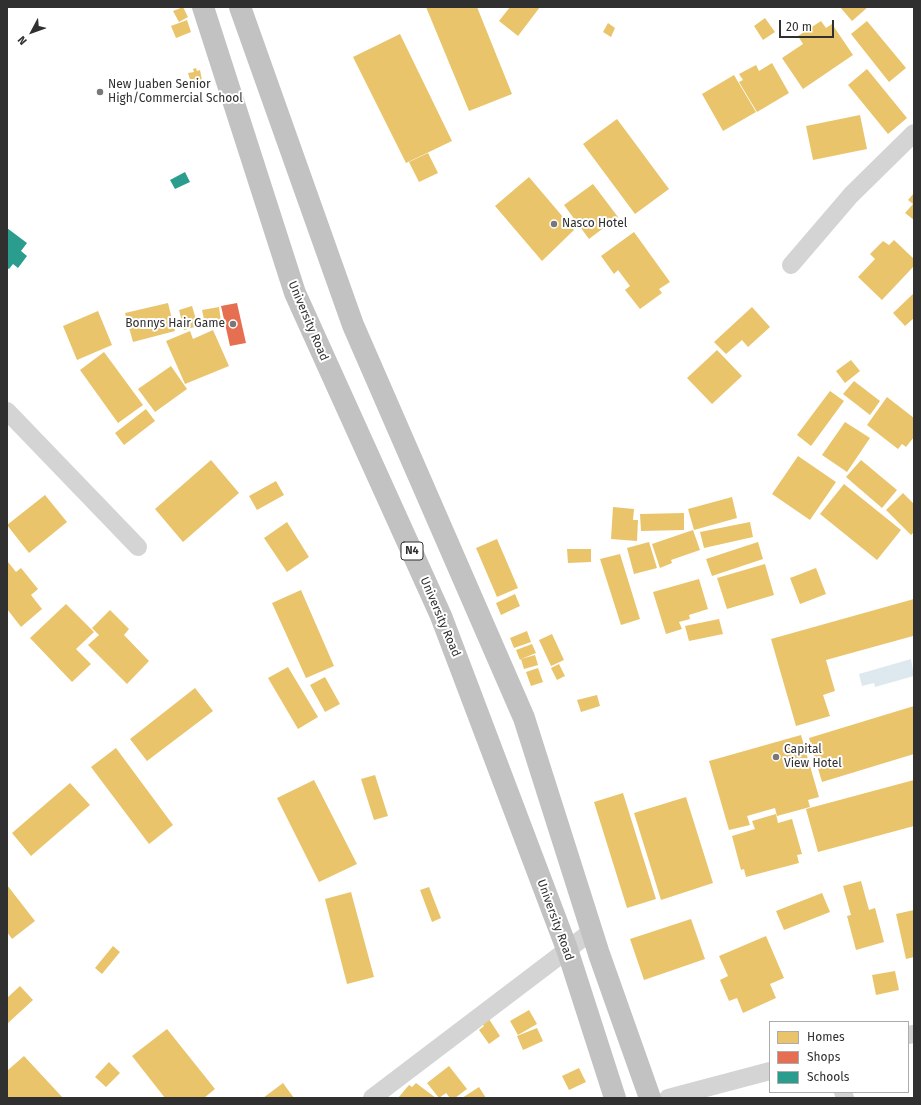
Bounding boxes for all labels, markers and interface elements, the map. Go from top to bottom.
north arrow [12,12,52,52]
scale bar [781,12,836,38]
text: 20 m [786,20,812,34]
text: N [15,33,30,47]
place label: New Juaben Senior High/Commercial School [108,78,243,106]
marker: New Juaben Senior High/Commercial School [95,87,105,97]
place label: Nasco Hotel [562,217,627,231]
marker: Nasco Hotel [549,219,559,229]
street label: University Road [285,279,331,363]
place label: Bonnys Hair Game [125,317,225,331]
marker: Bonnys Hair Game [228,319,238,329]
road number: N4 [401,542,423,560]
street label: University Road [417,575,463,659]
place label: Capital View Hotel [784,743,842,771]
marker: Capital View Hotel [771,752,781,762]
street label: University Road [534,877,576,963]
legend [769,1021,909,1093]
text: Homes [807,1030,845,1044]
text: Shops [807,1050,840,1064]
text: Schools [807,1070,849,1084]

